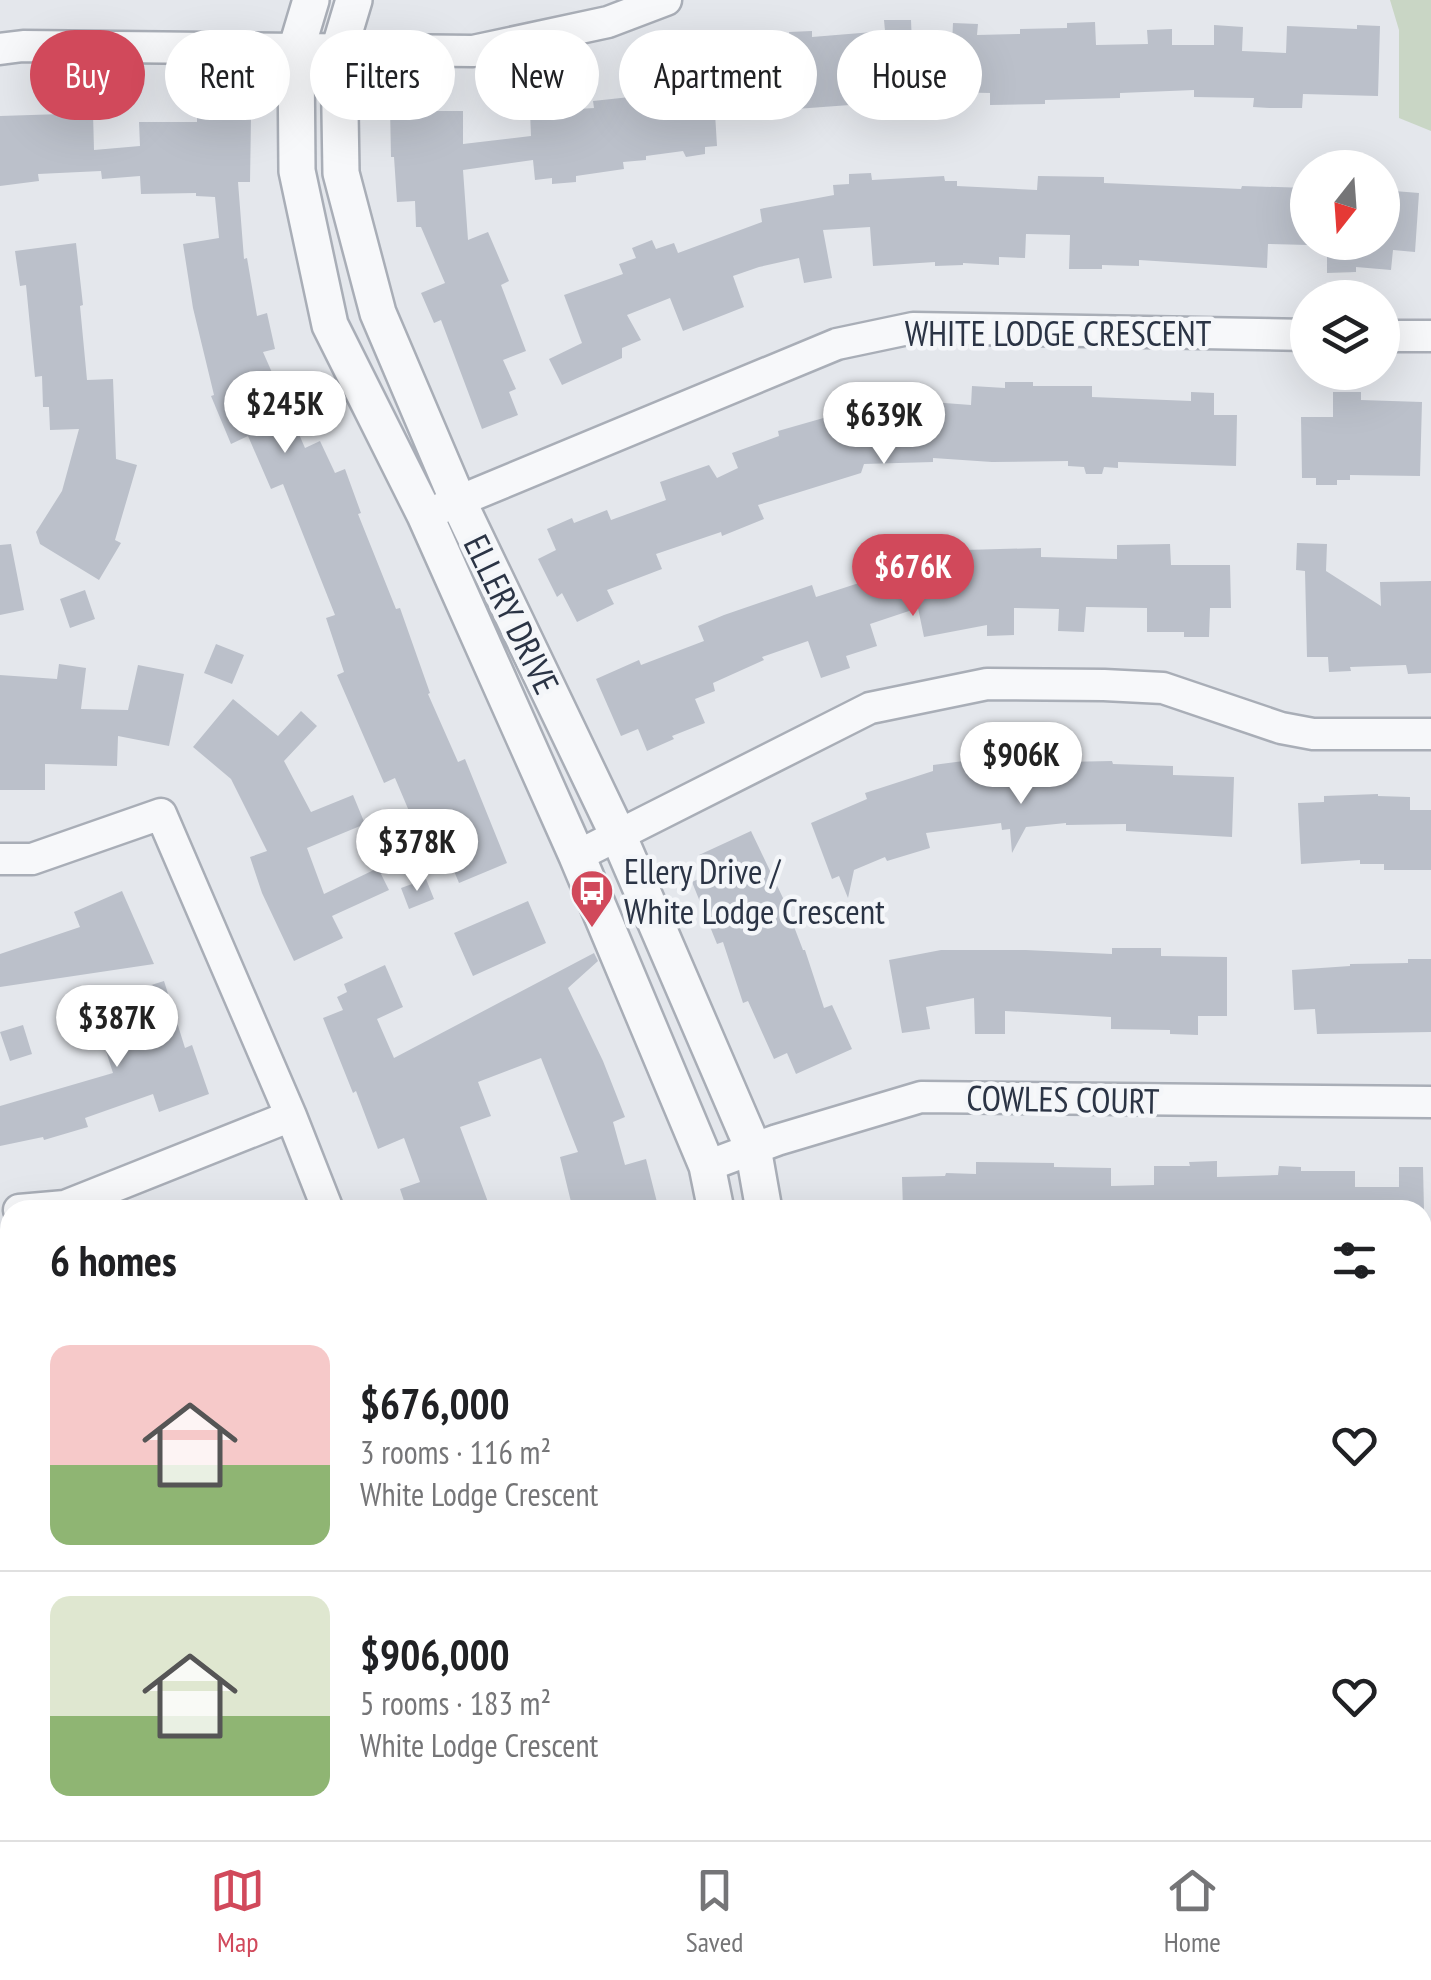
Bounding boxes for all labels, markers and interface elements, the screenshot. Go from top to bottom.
chip: Buy [30,30,145,120]
chip: Rent [165,30,290,120]
chip: Filters [310,30,455,120]
chip: New [475,30,599,120]
chip: Apartment [619,30,817,120]
chip: House [837,30,982,120]
north arrow [1290,150,1400,260]
map controls [1290,150,1400,390]
button: layers [1290,280,1400,390]
street label: WHITE LODGE CRESCENT [905,310,1212,356]
pin: $245K [215,371,355,456]
text: $245K [246,382,324,424]
pin: $639K [814,382,954,467]
text: $639K [845,393,923,435]
street label: ELLERY DRIVE [454,527,570,701]
pin: $676K [843,534,983,619]
text: $676K [874,545,952,587]
pin: $906K [951,722,1091,807]
text: $906K [982,733,1060,775]
pin: $378K [347,809,487,894]
text: $378K [378,820,456,862]
place label: Ellery Drive / White Lodge Crescent [624,848,885,934]
bus stop icon: Ellery Drive / White Lodge Crescent [569,868,615,929]
pin: $387K [47,985,187,1070]
text: $387K [78,996,156,1038]
street label: COWLES COURT [966,1074,1160,1124]
text: 6 homes [50,1233,177,1288]
icon: filters [1327,1233,1382,1288]
text: $676,000 [360,1376,510,1431]
icon: home [130,1385,250,1505]
icon: heart [1327,1418,1382,1473]
text: 3 rooms · 116 m² [360,1431,551,1473]
text: White Lodge Crescent [360,1473,598,1515]
text: $906,000 [360,1627,510,1682]
icon: home [130,1636,250,1756]
icon: heart [1327,1669,1382,1724]
text: 5 rooms · 183 m² [360,1682,551,1724]
text: White Lodge Crescent [360,1724,598,1766]
tab: Map [210,1863,265,1960]
tab: Saved [686,1863,743,1960]
tab: Home [1164,1863,1221,1960]

